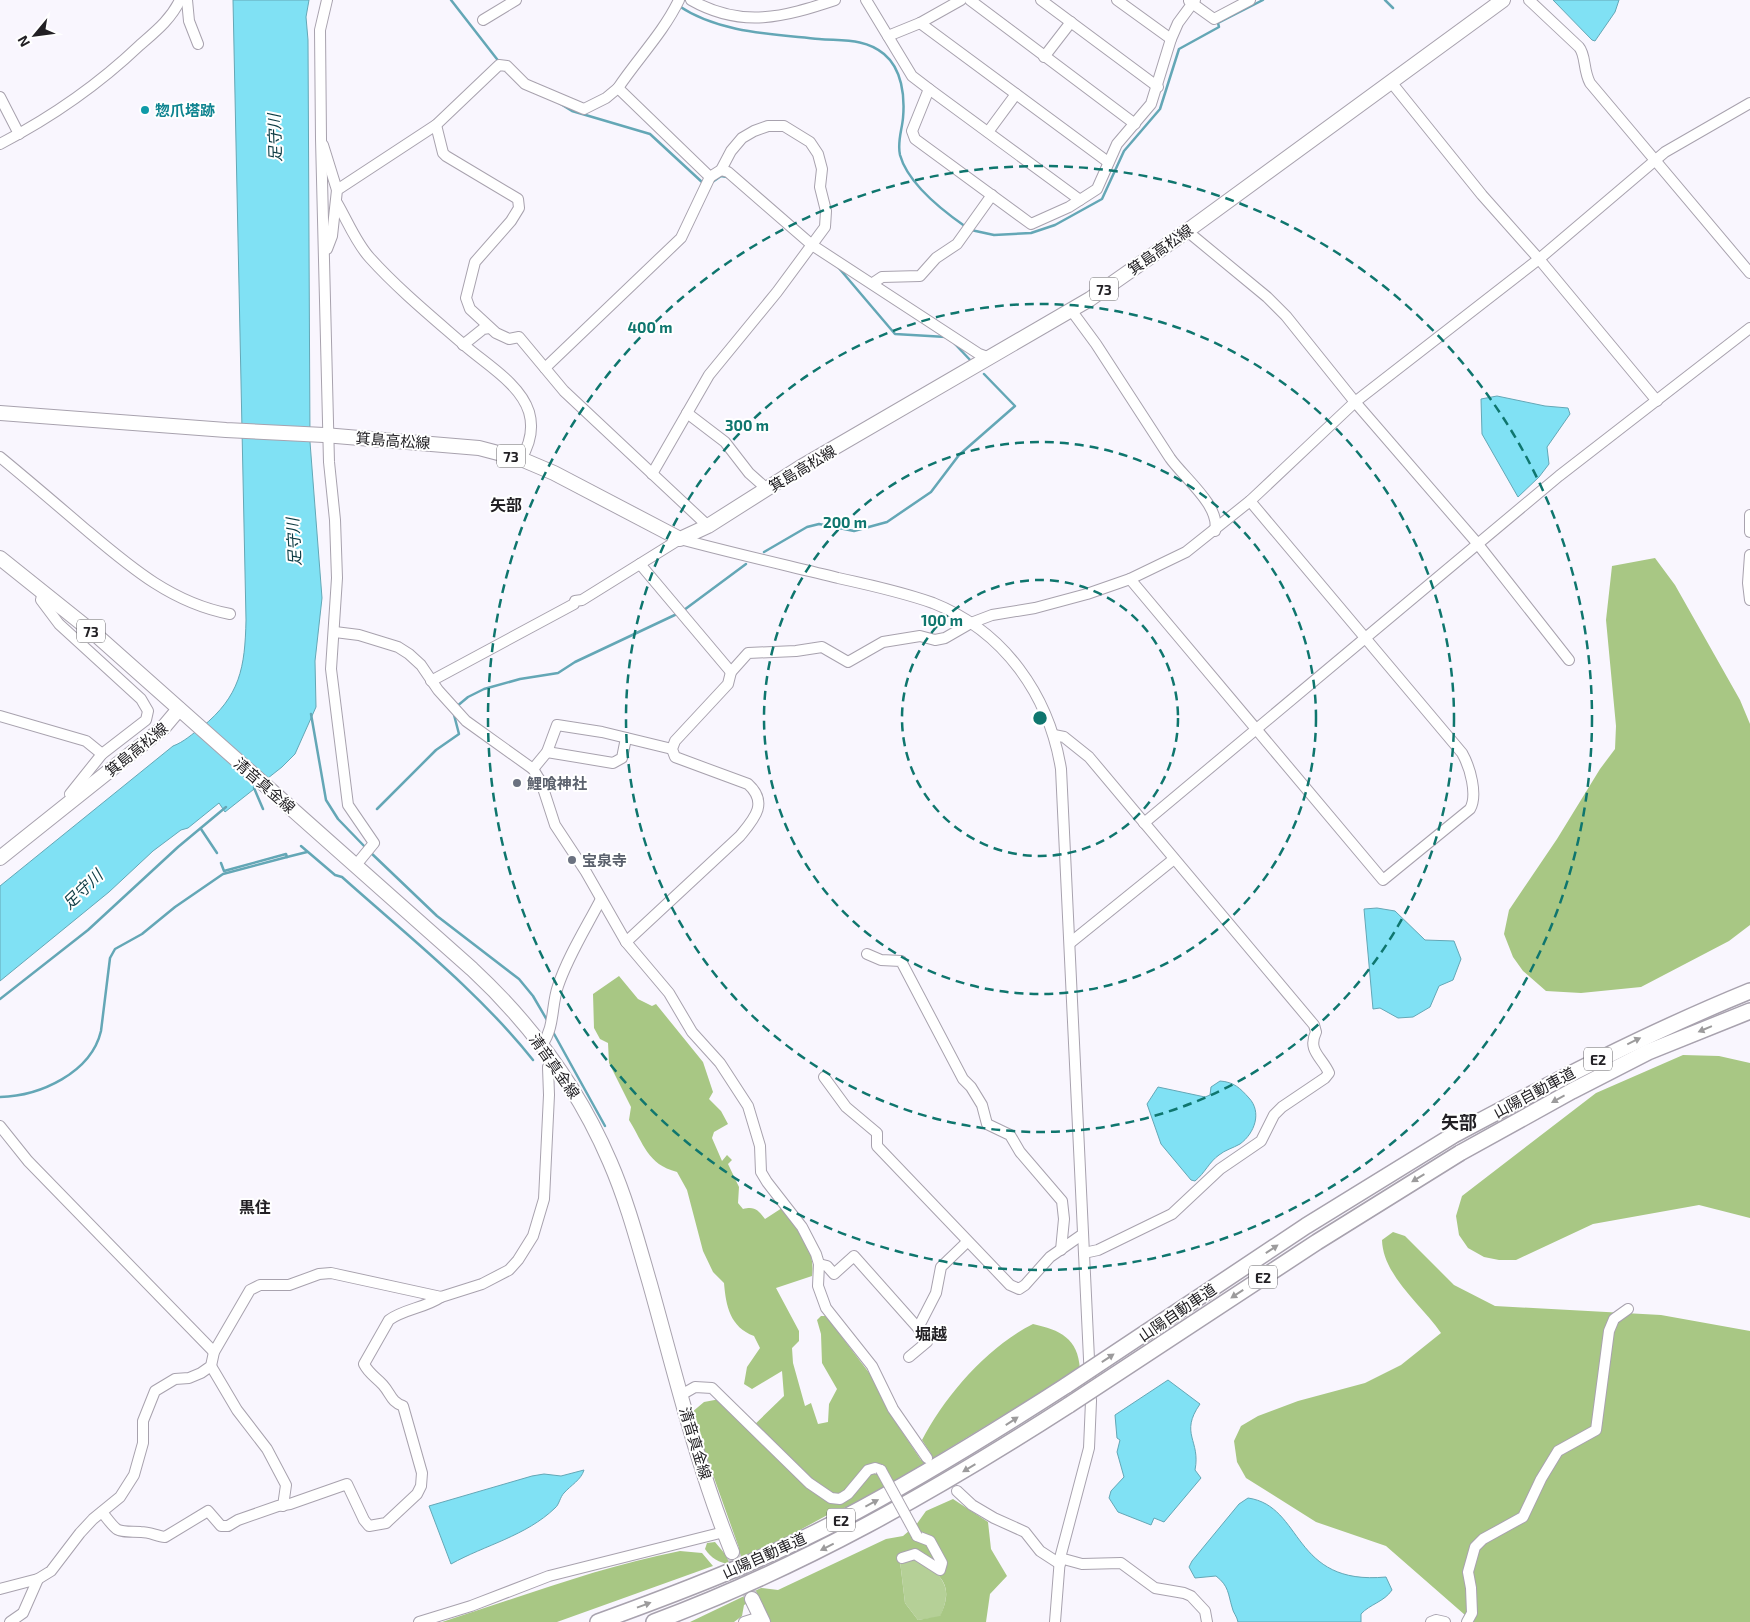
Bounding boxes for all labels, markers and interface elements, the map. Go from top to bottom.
north arrow [10,10,60,60]
text: N [13,33,33,50]
place label: 惣爪塔跡 [155,101,215,119]
marker: 惣爪塔跡 [139,104,151,116]
water label: 足守川 [264,112,284,162]
street label: 箕島高松線 [1124,220,1196,278]
road number: 73 [1090,278,1118,300]
text: 400 m [628,318,672,336]
text: 300 m [725,416,769,434]
street label: 箕島高松線 [355,428,431,452]
street label: 箕島高松線 [765,441,839,495]
road number: 73 [497,444,525,468]
district label: 矢部 [490,495,522,514]
text: 200 m [823,513,867,531]
water label: 足守川 [282,516,304,566]
text: 100 m [921,611,963,629]
road number: 73 [77,620,105,642]
centre of rings [1031,709,1049,727]
street label: 箕島高松線 [101,718,171,780]
street label: 清音真金線 [231,754,299,816]
place label: 鯉喰神社 [527,774,587,792]
marker: 鯉喰神社 [511,777,523,789]
place label: 宝泉寺 [582,851,627,869]
marker: 宝泉寺 [566,854,578,866]
water label: 足守川 [58,864,107,913]
one-way arrow [1698,1025,1712,1033]
street label: 清音真金線 [526,1030,584,1102]
one-way arrow [1627,1037,1642,1045]
road number: E2 [1584,1048,1612,1070]
street label: 山陽自動車道 [1490,1063,1578,1121]
one-way arrow [1552,1094,1565,1103]
district label: 矢部 [1441,1111,1477,1133]
one-way arrow [1412,1174,1425,1183]
district label: 黒住 [239,1197,271,1216]
one-way arrow [1265,1244,1279,1253]
road number: E2 [1249,1266,1277,1288]
street label: 山陽自動車道 [1135,1279,1219,1345]
one-way arrow [1231,1290,1244,1299]
district label: 堀越 [915,1324,947,1343]
one-way arrow [1101,1353,1114,1363]
street label: 清音真金線 [676,1404,716,1482]
one-way arrow [1005,1416,1018,1425]
one-way arrow [962,1464,975,1473]
one-way arrow [864,1499,879,1507]
road number: E2 [827,1508,855,1532]
street label: 山陽自動車道 [719,1528,809,1582]
one-way arrow [819,1543,834,1551]
one-way arrow [637,1601,652,1609]

